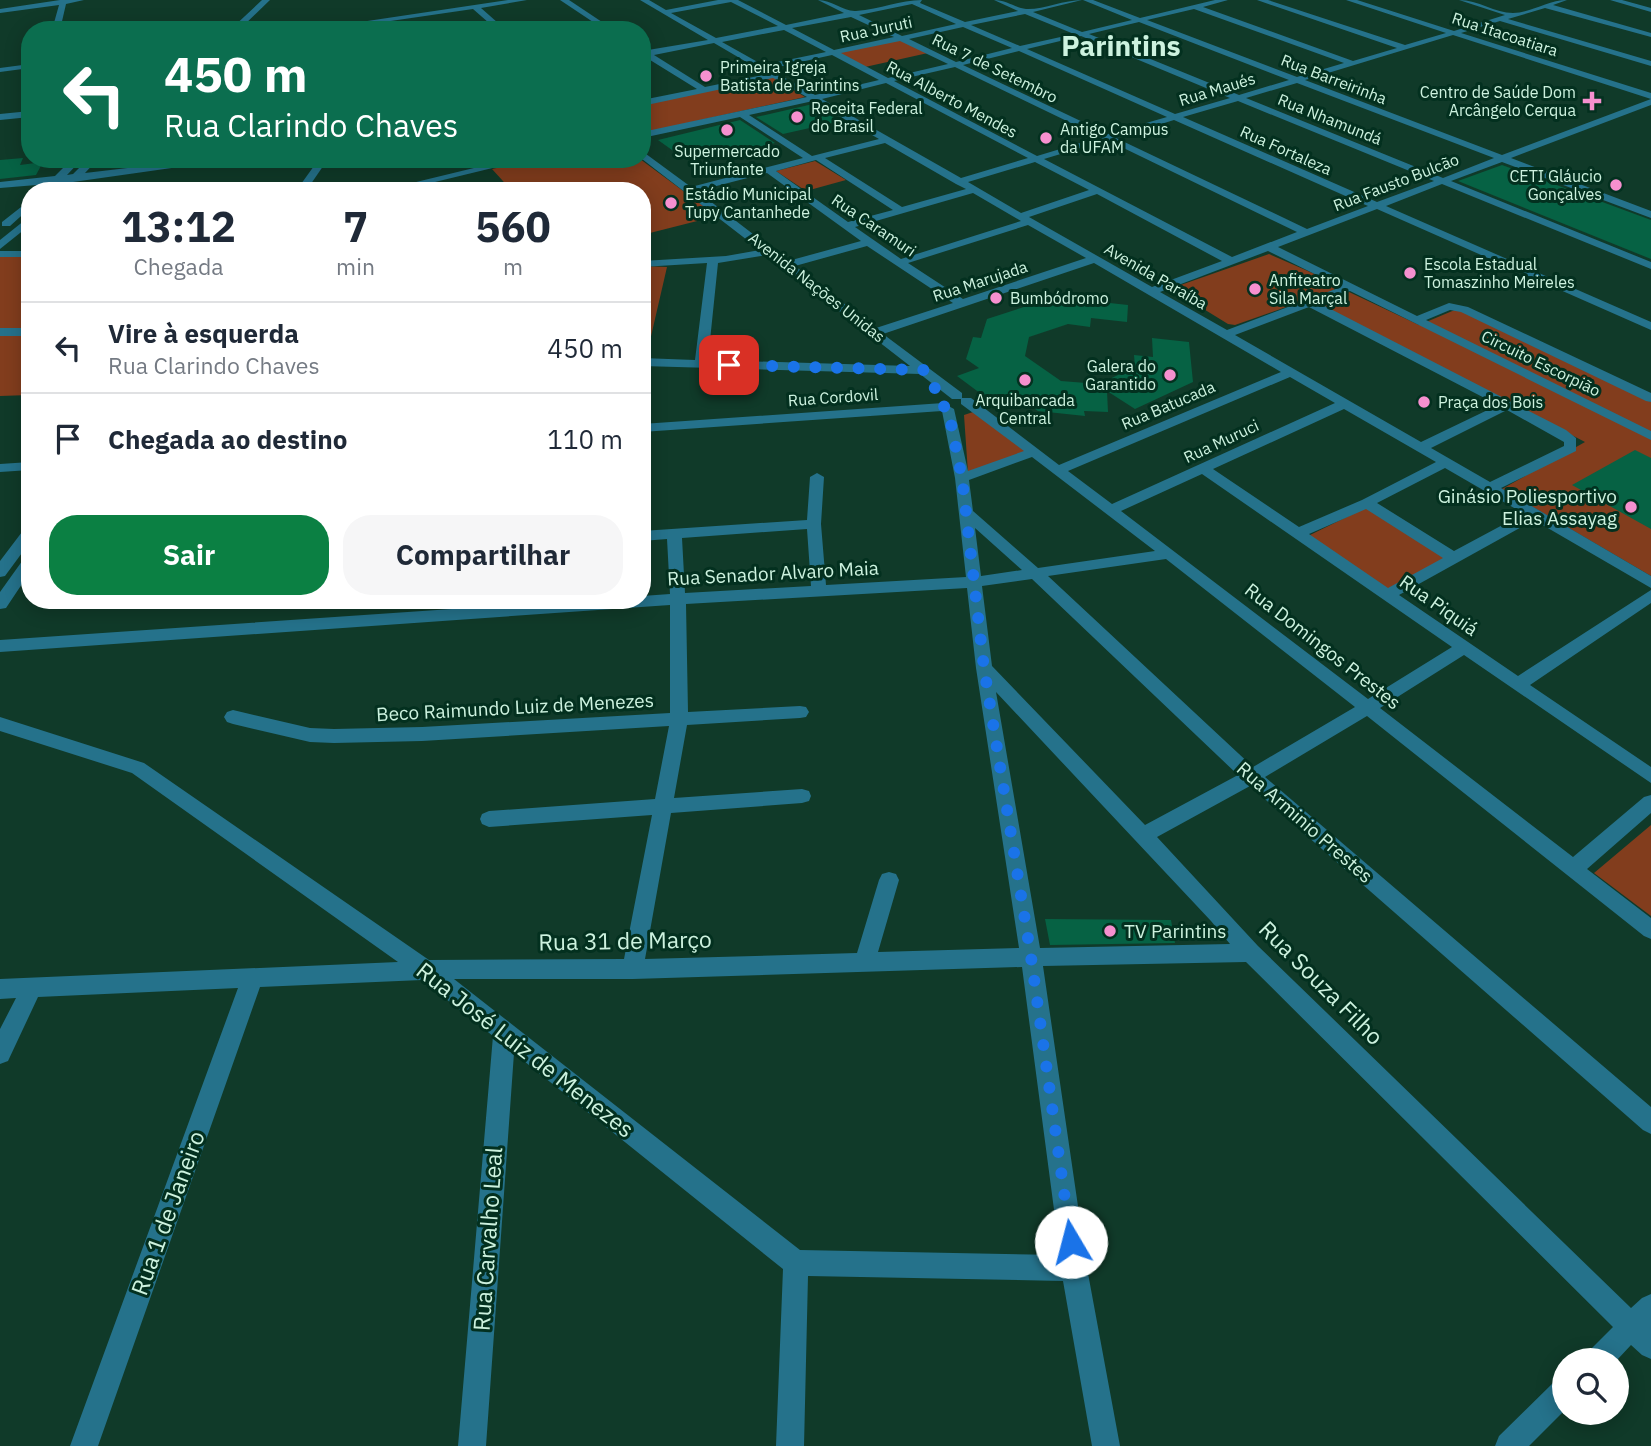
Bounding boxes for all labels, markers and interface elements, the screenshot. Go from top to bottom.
street label: Rua Itacoatiara [1450,7,1561,61]
street label: Rua Juruti [838,12,914,46]
district label: Parintins [1061,27,1181,64]
street label: Rua 7 de Setembro [929,29,1061,107]
text: 450 m [164,42,308,105]
icon: left [49,49,140,140]
street label: Rua Barreirinha [1278,50,1390,109]
street label: Rua Alberto Mendes [883,56,1021,142]
place label: Primeira Igreja Batista de Parintins [720,57,860,95]
marker: Primeira Igreja Batista de Parintins [698,68,714,84]
street label: Rua Maués [1176,68,1258,110]
place label: Centro de Saúde Dom Arcângelo Cerqua [1420,82,1576,120]
street label: Rua Nhamundá [1275,89,1385,149]
marker: Centro de Saúde Dom Arcângelo Cerqua [1582,91,1602,111]
place label: Receita Federal do Brasil [811,98,923,136]
text: Rua Clarindo Chaves [164,104,458,146]
marker: Receita Federal do Brasil [789,109,805,125]
place label: Antigo Campus da UFAM [1060,119,1169,157]
street label: Rua Fortaleza [1237,121,1335,179]
marker: Supermercado Triunfante [719,122,735,138]
marker: Antigo Campus da UFAM [1038,130,1054,146]
place label: Supermercado Triunfante [674,141,780,179]
street label: Rua Fausto Bulcão [1330,149,1462,215]
place label: CETI Gláucio Gonçalves [1509,166,1602,204]
marker: CETI Gláucio Gonçalves [1608,177,1624,193]
place label: Estádio Municipal Tupy Cantanhede [685,184,812,222]
street label: Rua Caramuri [828,189,920,261]
marker: Estádio Municipal Tupy Cantanhede [663,195,679,211]
text: 13:12 [121,199,236,254]
text: 7 [343,199,368,254]
text: 560 [475,199,551,254]
street label: Avenida Nações Unidas [745,227,889,347]
street label: Avenida Paraíba [1101,238,1211,314]
text: Chegada [134,251,224,281]
text: min [336,251,375,281]
text: m [503,251,523,281]
place label: Escola Estadual Tomaszinho Meireles [1424,254,1575,292]
street label: Rua Marujada [930,256,1030,306]
marker: Escola Estadual Tomaszinho Meireles [1402,265,1418,281]
place label: Anfiteatro Sila Marçal [1269,270,1347,308]
marker: Anfiteatro Sila Marçal [1247,281,1263,297]
place label: Bumbódromo [1010,288,1109,308]
marker: Bumbódromo [988,290,1004,306]
text: Vire à esquerda [108,316,299,350]
street label: Circuito Escorpião [1478,326,1604,400]
icon: left [49,329,87,367]
text: 450 m [547,331,623,365]
pin [699,335,759,395]
icon: arrive [710,346,748,384]
text: Rua Clarindo Chaves [108,350,320,380]
place label: Galera do Garantido [1085,356,1156,394]
marker: Galera do Garantido [1162,367,1178,383]
marker: Arquibancada Central [1017,372,1033,388]
street label: Rua Batucada [1118,376,1218,434]
street label: Rua Cordovil [787,384,879,410]
place label: Arquibancada Central [975,390,1075,428]
place label: Praça dos Bois [1438,392,1543,412]
marker: Praça dos Bois [1416,394,1432,410]
street label: Rua Muruci [1180,415,1262,467]
icon: arrive [49,420,87,458]
text: Chegada ao destino [108,422,347,456]
text: 110 m [547,422,623,456]
place label: Ginásio Poliesportivo Elias Assayag [1438,484,1617,530]
marker: Ginásio Poliesportivo Elias Assayag [1623,499,1639,515]
button: Sair [49,515,329,595]
button: Compartilhar [343,515,623,595]
street label: Rua Senador Alvaro Maia [666,555,880,591]
street label: Rua Piquiá [1395,569,1483,641]
street label: Rua Domingos Prestes [1240,578,1406,714]
street label: Beco Raimundo Luiz de Menezes [376,688,654,726]
street label: Rua Arminio Prestes [1232,756,1378,888]
street label: Rua Souza Filho [1253,914,1390,1051]
place label: TV Parintins [1124,919,1226,943]
street label: Rua 31 de Março [538,923,712,957]
marker: TV Parintins [1102,923,1118,939]
street label: Rua José Luiz de Menezes [411,955,640,1144]
street label: Rua 1 de Janeiro [123,1126,211,1299]
street label: Rua Carvalho Leal [466,1146,508,1332]
position arrow [1034,1205,1108,1279]
map controls [1552,1348,1629,1425]
button: search [1552,1348,1629,1425]

